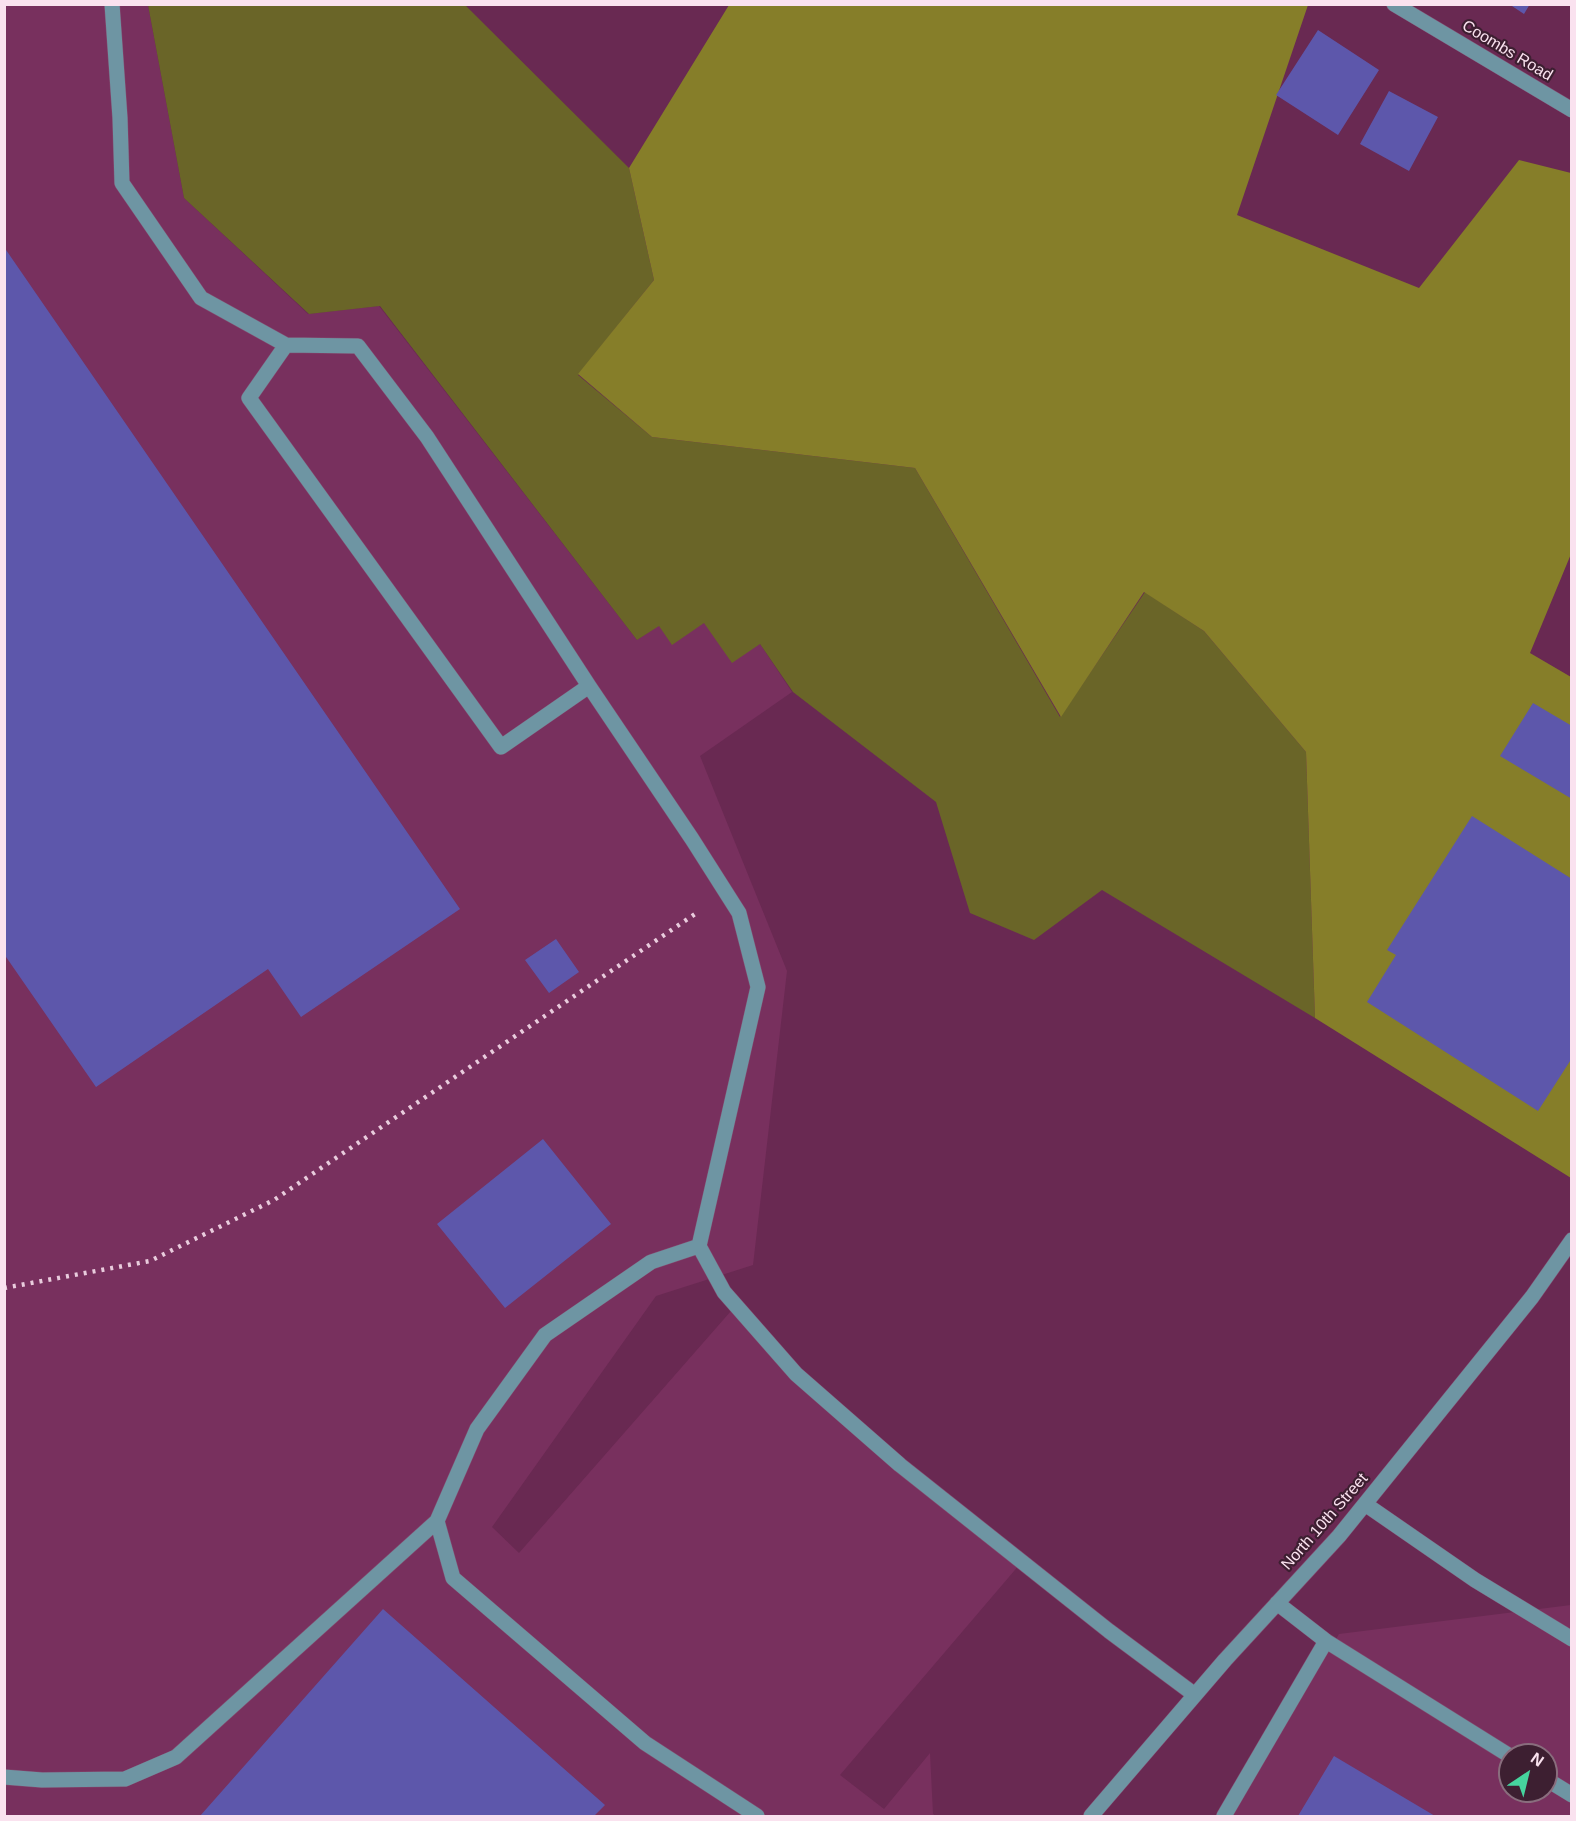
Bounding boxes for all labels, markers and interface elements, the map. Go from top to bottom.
street label: Coombs Road [1458,16,1556,86]
street label: North 10th Street [1278,1470,1372,1574]
north arrow [1498,1743,1558,1803]
text: N [1528,1749,1547,1770]

